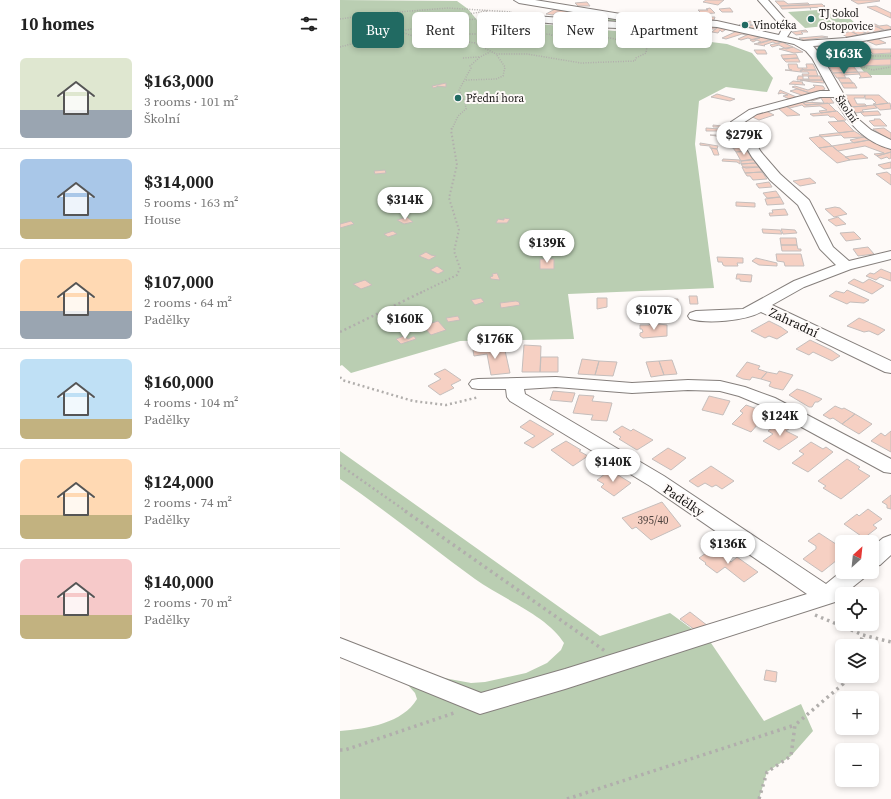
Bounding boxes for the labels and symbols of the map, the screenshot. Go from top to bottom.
place label: TJ Sokol Ostopovice [819,6,874,34]
marker: TJ Sokol Ostopovice [806,14,816,24]
place label: Vinotéka [753,18,797,33]
marker: Vinotéka [740,20,750,30]
pin: $163K [816,41,872,75]
place label: Přední hora [466,91,524,106]
street label: Školní [832,92,861,126]
marker: Přední hora [453,93,463,103]
pin: $279K [716,122,772,156]
pin: $314K [377,187,433,221]
pin: $139K [519,230,575,264]
pin: $107K [626,297,682,331]
street label: Zahradní [766,304,821,341]
pin: $160K [377,306,433,340]
pin: $176K [467,326,523,360]
pin: $124K [752,403,808,437]
pin: $140K [585,449,641,483]
street label: Padělky [660,481,708,520]
house number: 395/40 [637,513,669,528]
pin: $136K [700,531,756,565]
north arrow [835,535,879,579]

